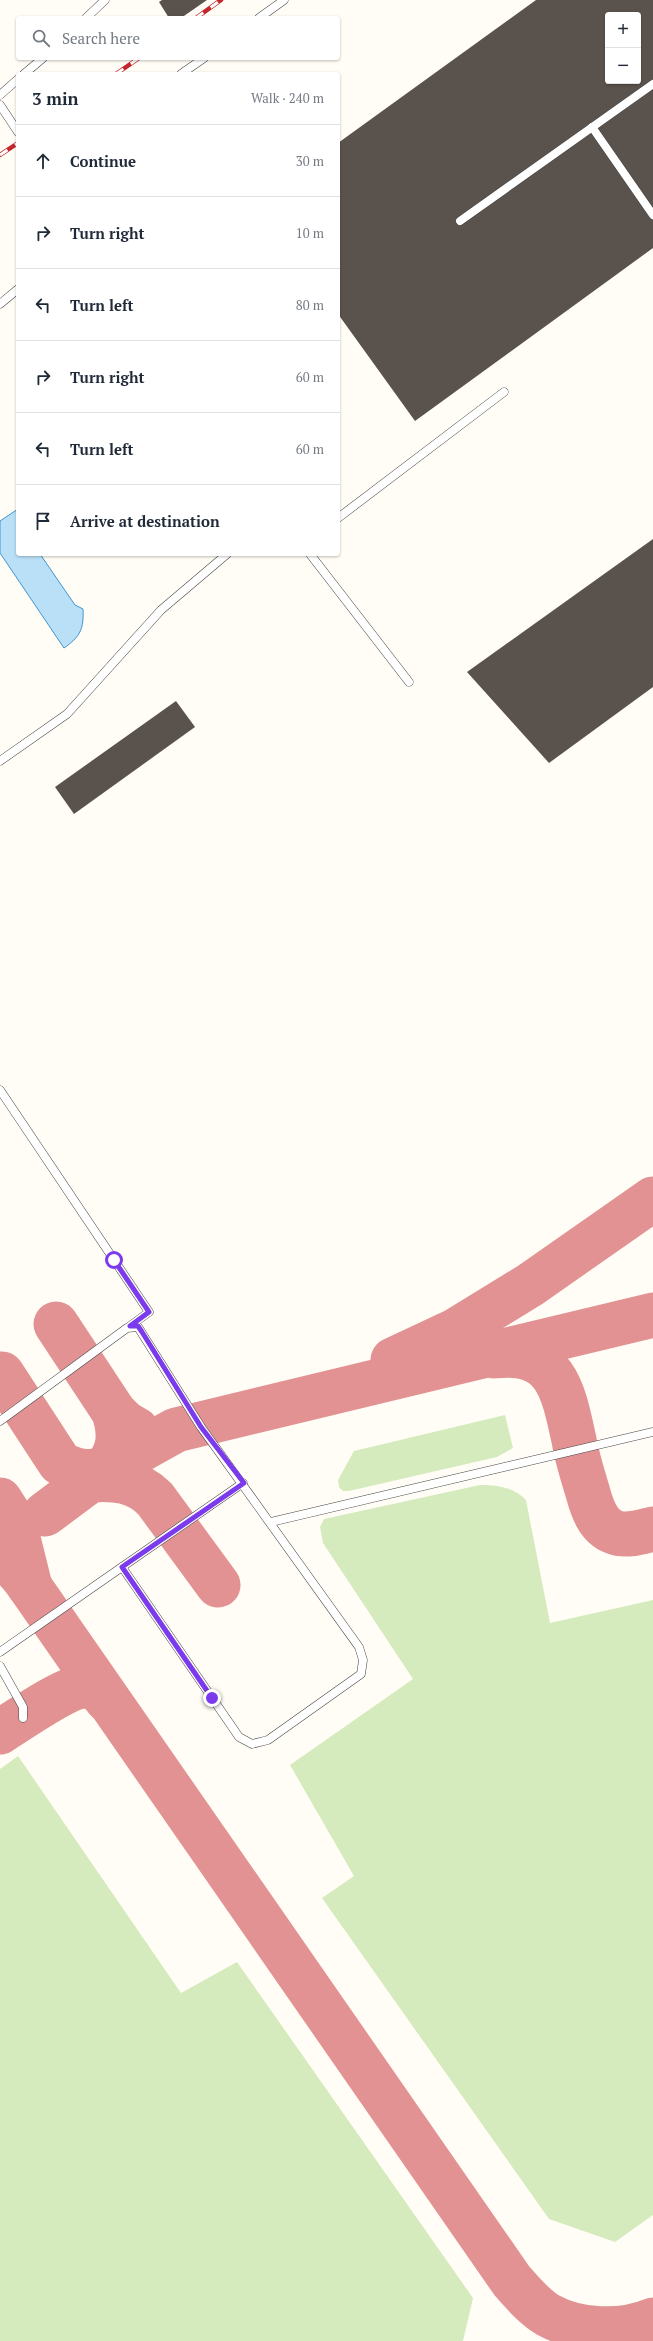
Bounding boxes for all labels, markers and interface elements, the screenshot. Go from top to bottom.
map controls [605,12,641,84]
button: + [605,12,641,48]
search box [16,16,340,60]
icon: search [30,27,52,49]
text: Search here [62,28,140,48]
button: − [605,48,641,84]
text: 3 min [32,87,79,110]
text: Walk · 240 m [251,89,324,107]
icon: ahead [32,150,54,172]
text: Continue [70,151,136,171]
text: 30 m [296,152,324,170]
icon: right [32,222,54,244]
text: Turn right [70,223,145,243]
text: 10 m [296,224,324,242]
icon: left [32,294,54,316]
text: Turn left [70,295,134,315]
text: 80 m [296,296,324,314]
icon: right [32,366,54,388]
text: Turn right [70,367,145,387]
text: 60 m [296,368,324,386]
icon: left [32,438,54,460]
text: Turn left [70,439,134,459]
text: 60 m [296,440,324,458]
icon: arrive [32,510,54,532]
text: Arrive at destination [70,511,220,531]
route start [105,1251,123,1269]
route end [203,1689,221,1707]

